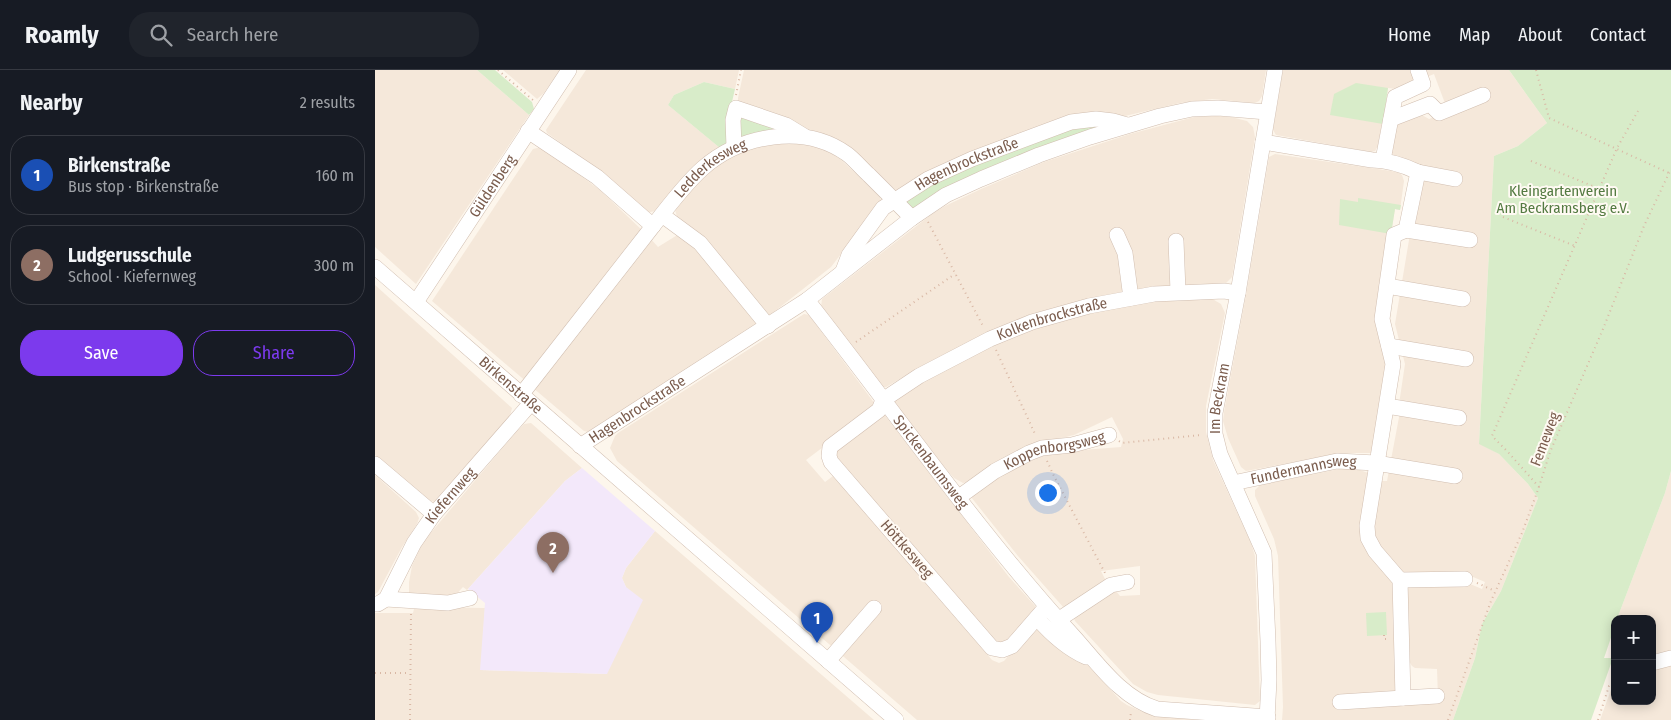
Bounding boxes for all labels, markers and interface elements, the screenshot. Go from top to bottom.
search box [129,12,479,57]
text: Roamly [25,21,99,49]
icon: search [147,21,175,49]
text: Search here [187,23,278,46]
text: Home [1388,24,1431,46]
text: Map [1459,24,1490,46]
text: About [1518,24,1562,46]
text: Contact [1590,24,1646,46]
text: Nearby [20,90,82,116]
text: 2 results [300,93,355,112]
street label: Hagenbrockstraße [911,134,1021,194]
street label: Ledderkesweg [670,135,749,201]
street label: Güldenberg [465,151,520,221]
text: Birkenstraße [68,154,171,177]
text: 1 [34,166,40,185]
text: 160 m [315,166,354,185]
text: Bus stop · Birkenstraße [68,177,219,196]
park label: Kleingartenverein Am Beckramsberg e.V. [1497,182,1629,217]
text: Ludgerusschule [68,244,192,267]
text: 2 [33,256,41,275]
text: 300 m [314,256,354,275]
text: School · Kiefernweg [68,267,196,286]
street label: Kolkenbrockstraße [994,294,1109,344]
button: Save [20,330,183,376]
button: Share [193,330,355,376]
street label: Birkenstraße [475,353,546,418]
street label: Im Beckram [1206,361,1233,434]
street label: Hagenbrockstraße [585,372,689,447]
street label: Femeweg [1526,409,1564,469]
street label: Spickenbaumsweg [889,412,972,512]
street label: Koppenborgsweg [1000,428,1107,474]
street label: Fundermannsweg [1249,452,1357,488]
street label: Kiefernweg [421,464,480,527]
your location [1035,480,1061,506]
street label: Höttkesweg [877,516,937,582]
pin: 2 [537,532,569,573]
pin: 1 [801,602,833,643]
map controls [1611,615,1656,705]
button: + [1611,615,1656,660]
button: − [1611,660,1656,705]

